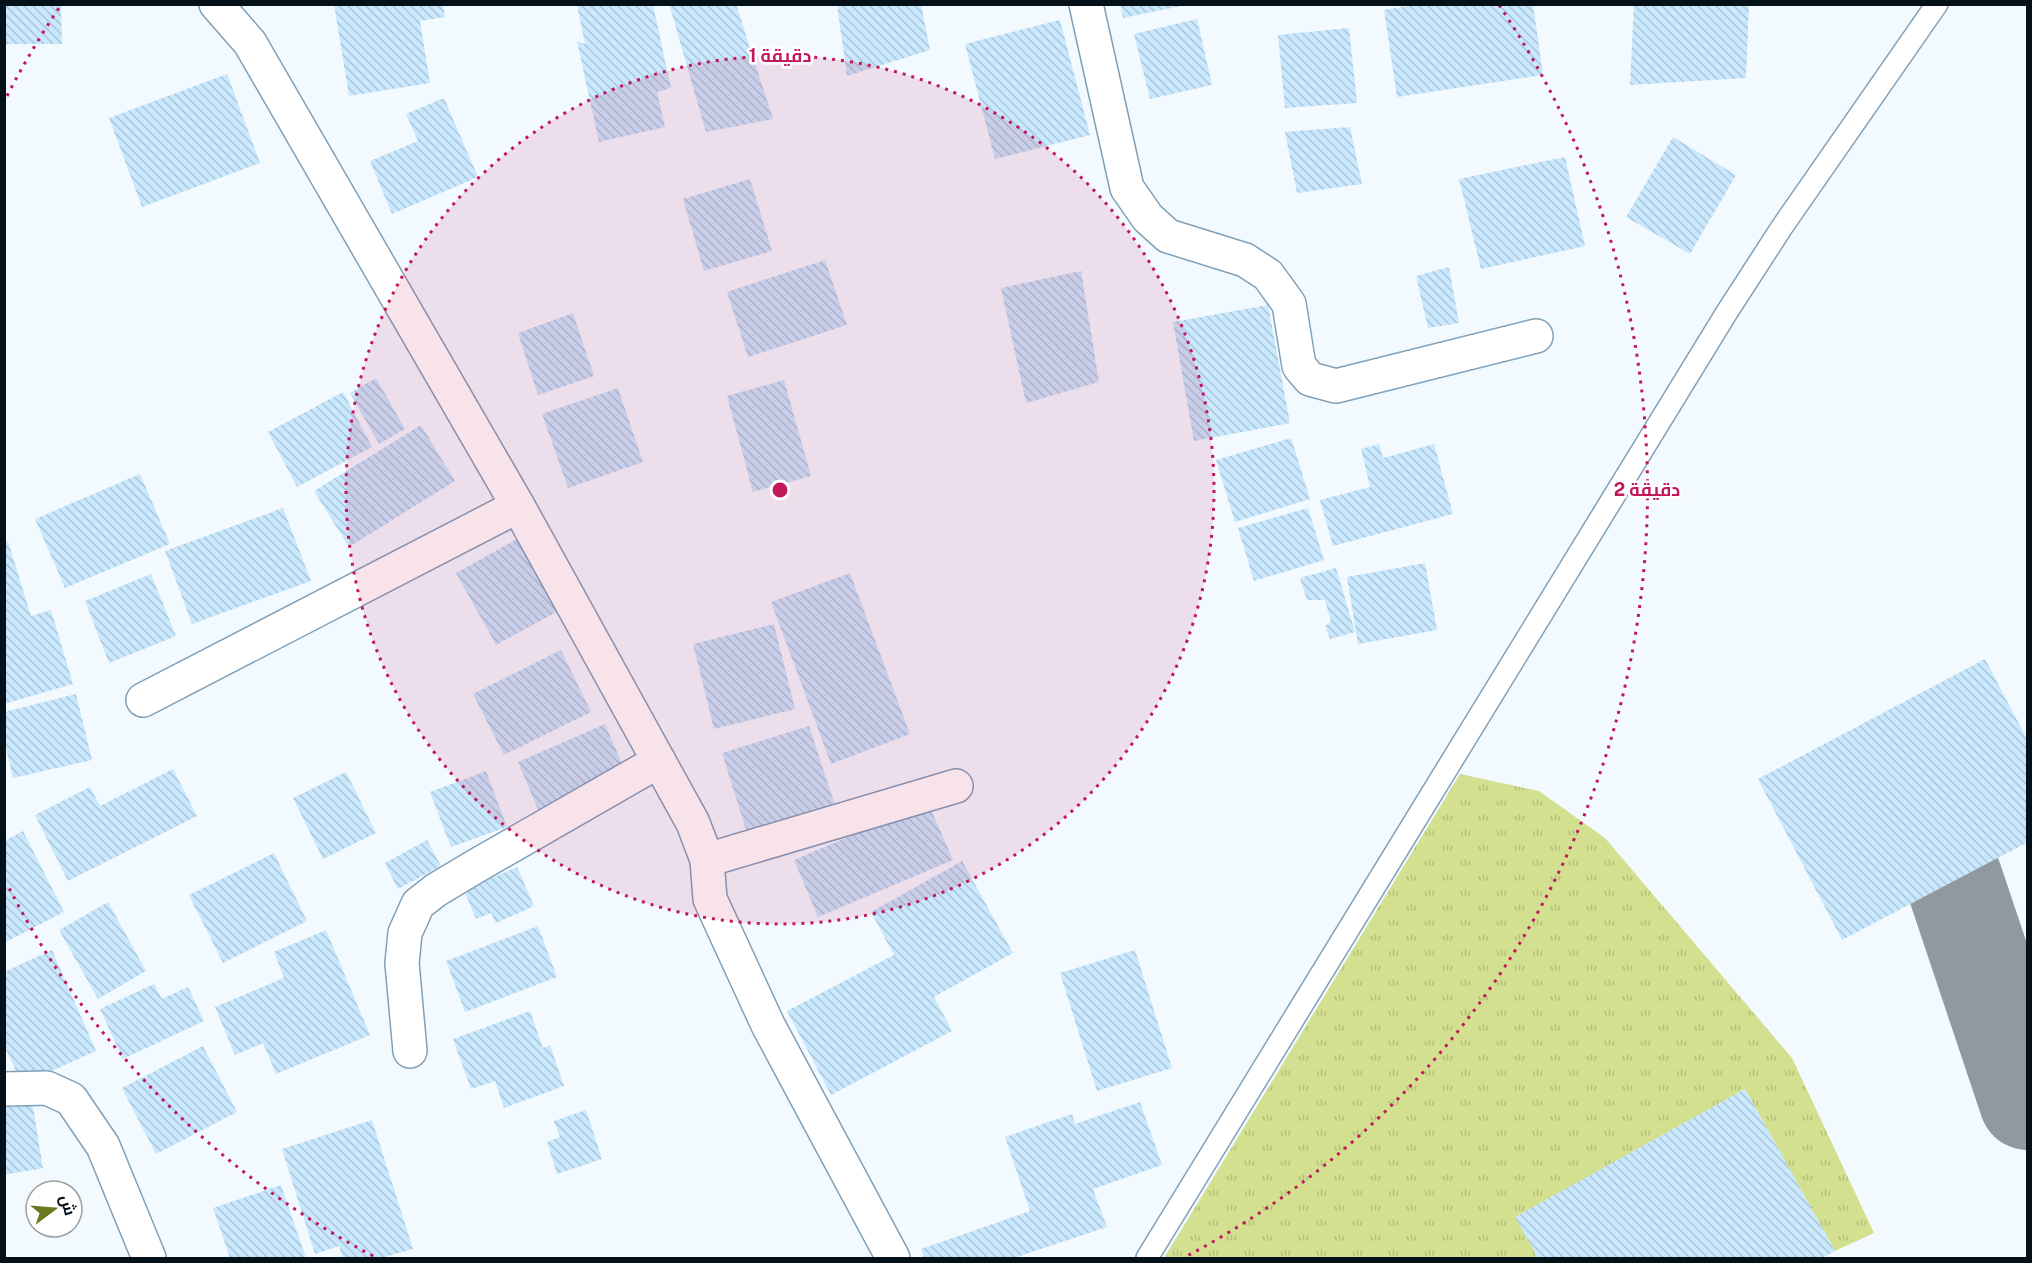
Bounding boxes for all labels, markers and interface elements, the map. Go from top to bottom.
text: 1 دقيقة [749,45,811,66]
text: 2 دقيقة [1614,479,1680,500]
centre of rings [770,480,790,500]
north arrow [24,1179,84,1239]
text: ش [56,1193,80,1217]

